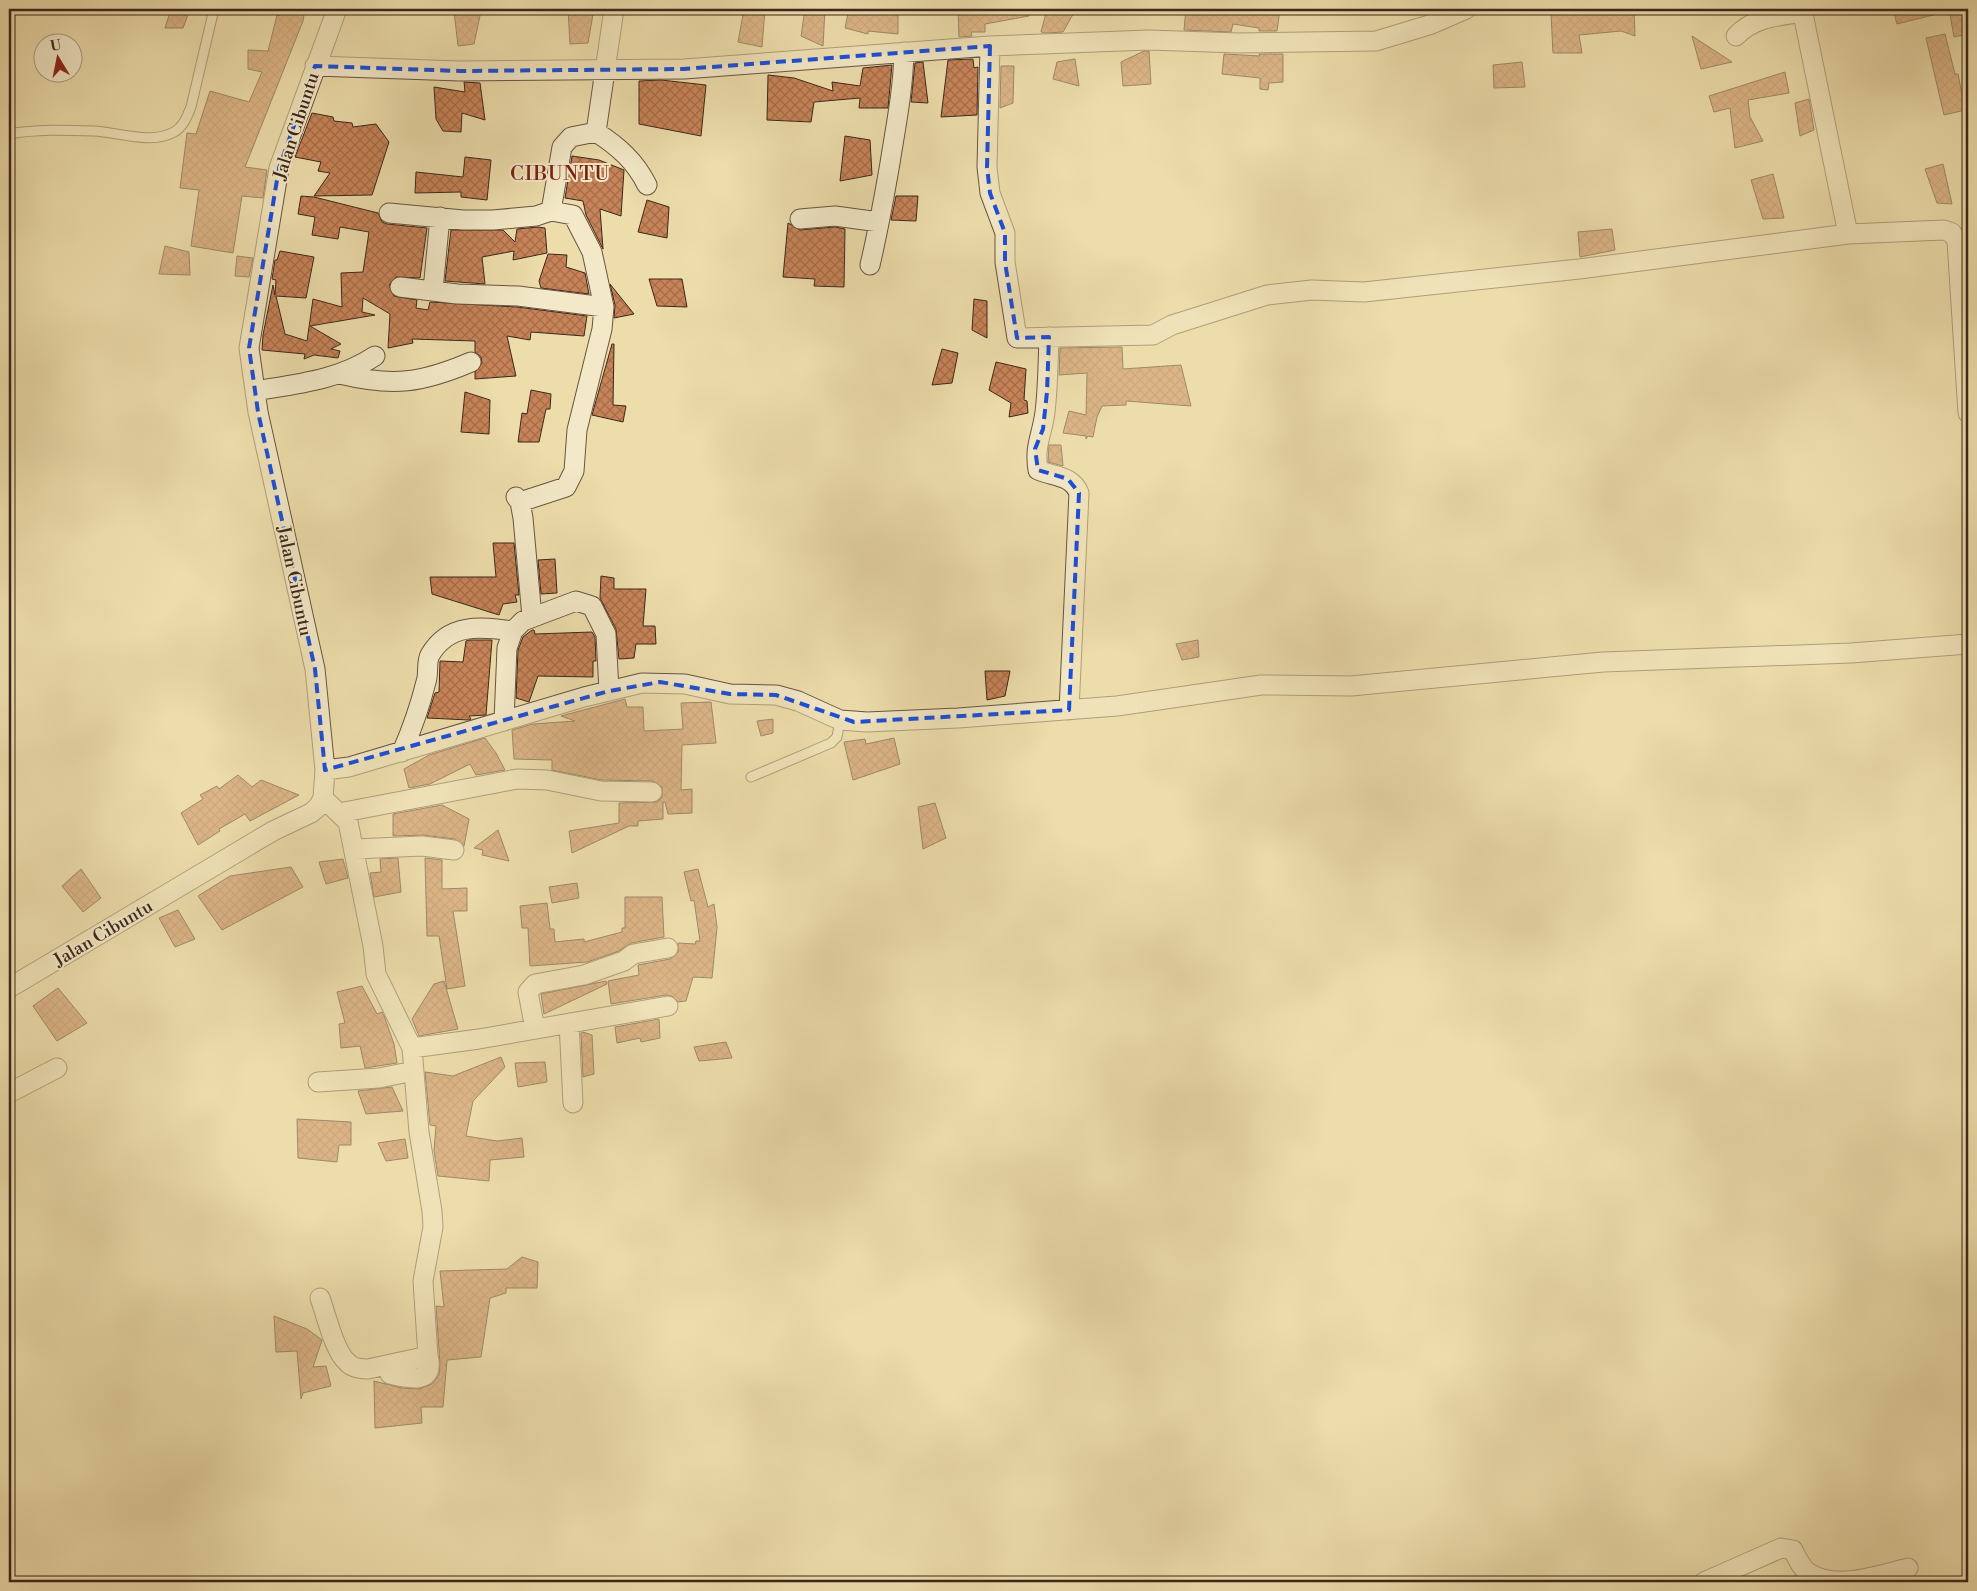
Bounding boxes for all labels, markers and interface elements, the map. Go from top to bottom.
north arrow [32,32,82,82]
text: U [49,36,63,56]
street label: Jalan Cibuntu [268,69,325,184]
district label: CIBUNTU [510,162,610,187]
street label: Jalan Cibuntu [271,523,318,639]
street label: Jalan Cibuntu [49,894,158,973]

